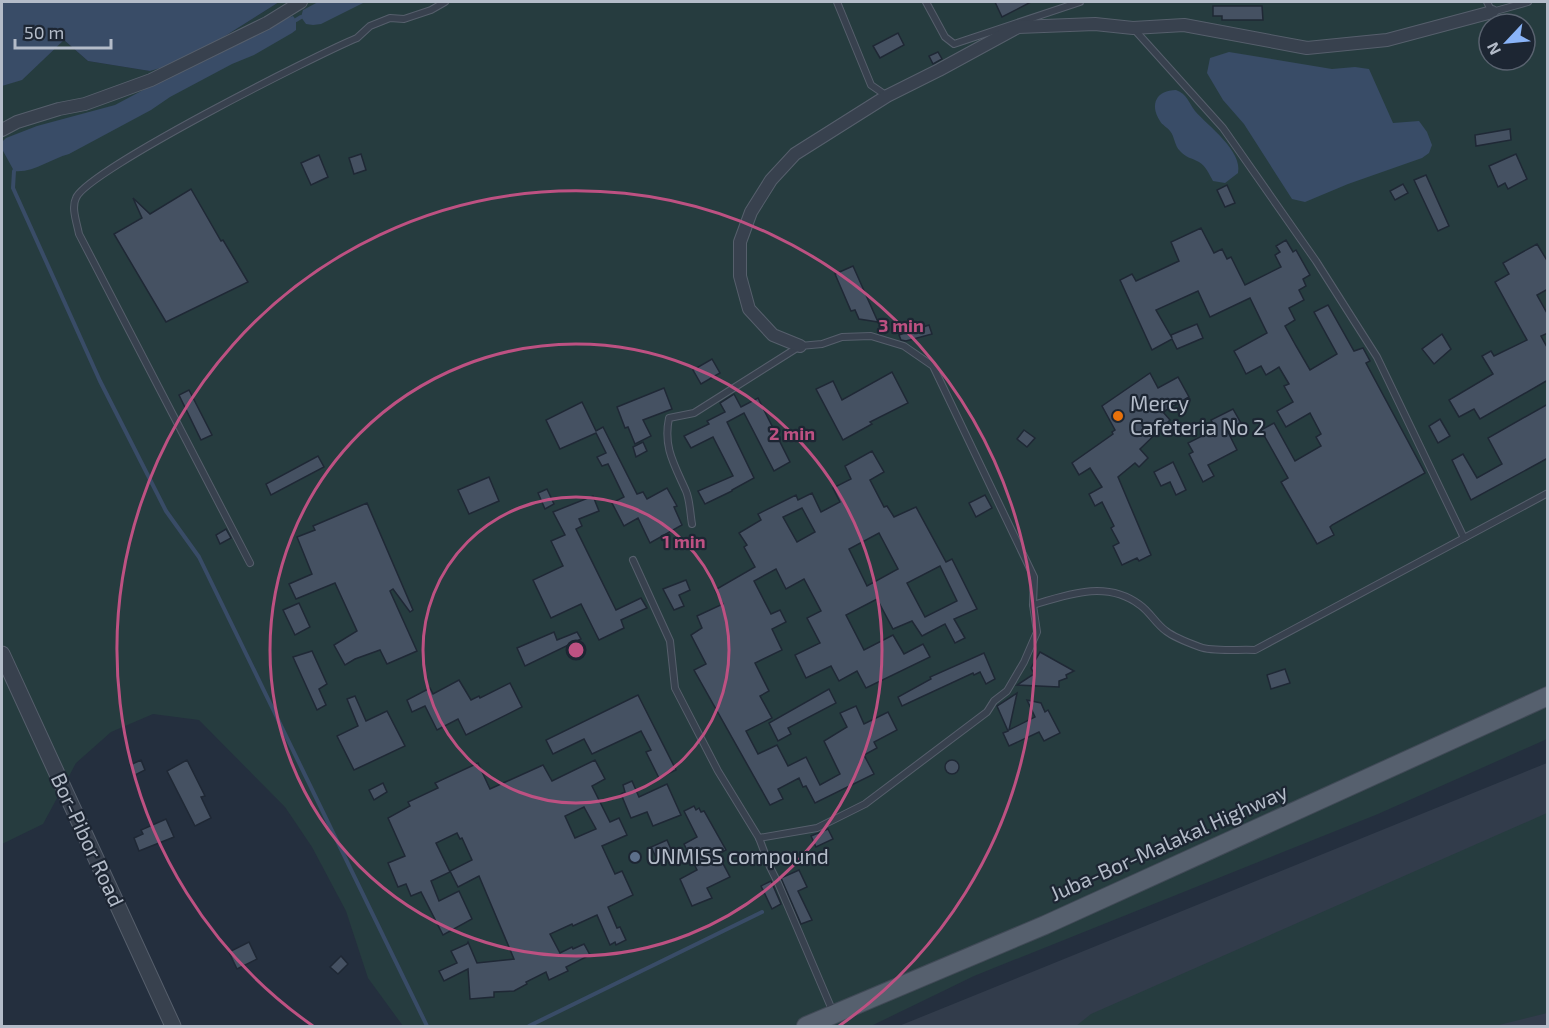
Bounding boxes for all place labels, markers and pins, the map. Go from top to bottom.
place label: Mercy Cafeteria No 2 [1130,390,1265,439]
marker: Mercy Cafeteria No 2 [1111,409,1125,423]
centre of rings [566,640,586,660]
place label: UNMISS compound [647,843,829,868]
marker: UNMISS compound [628,850,642,864]

